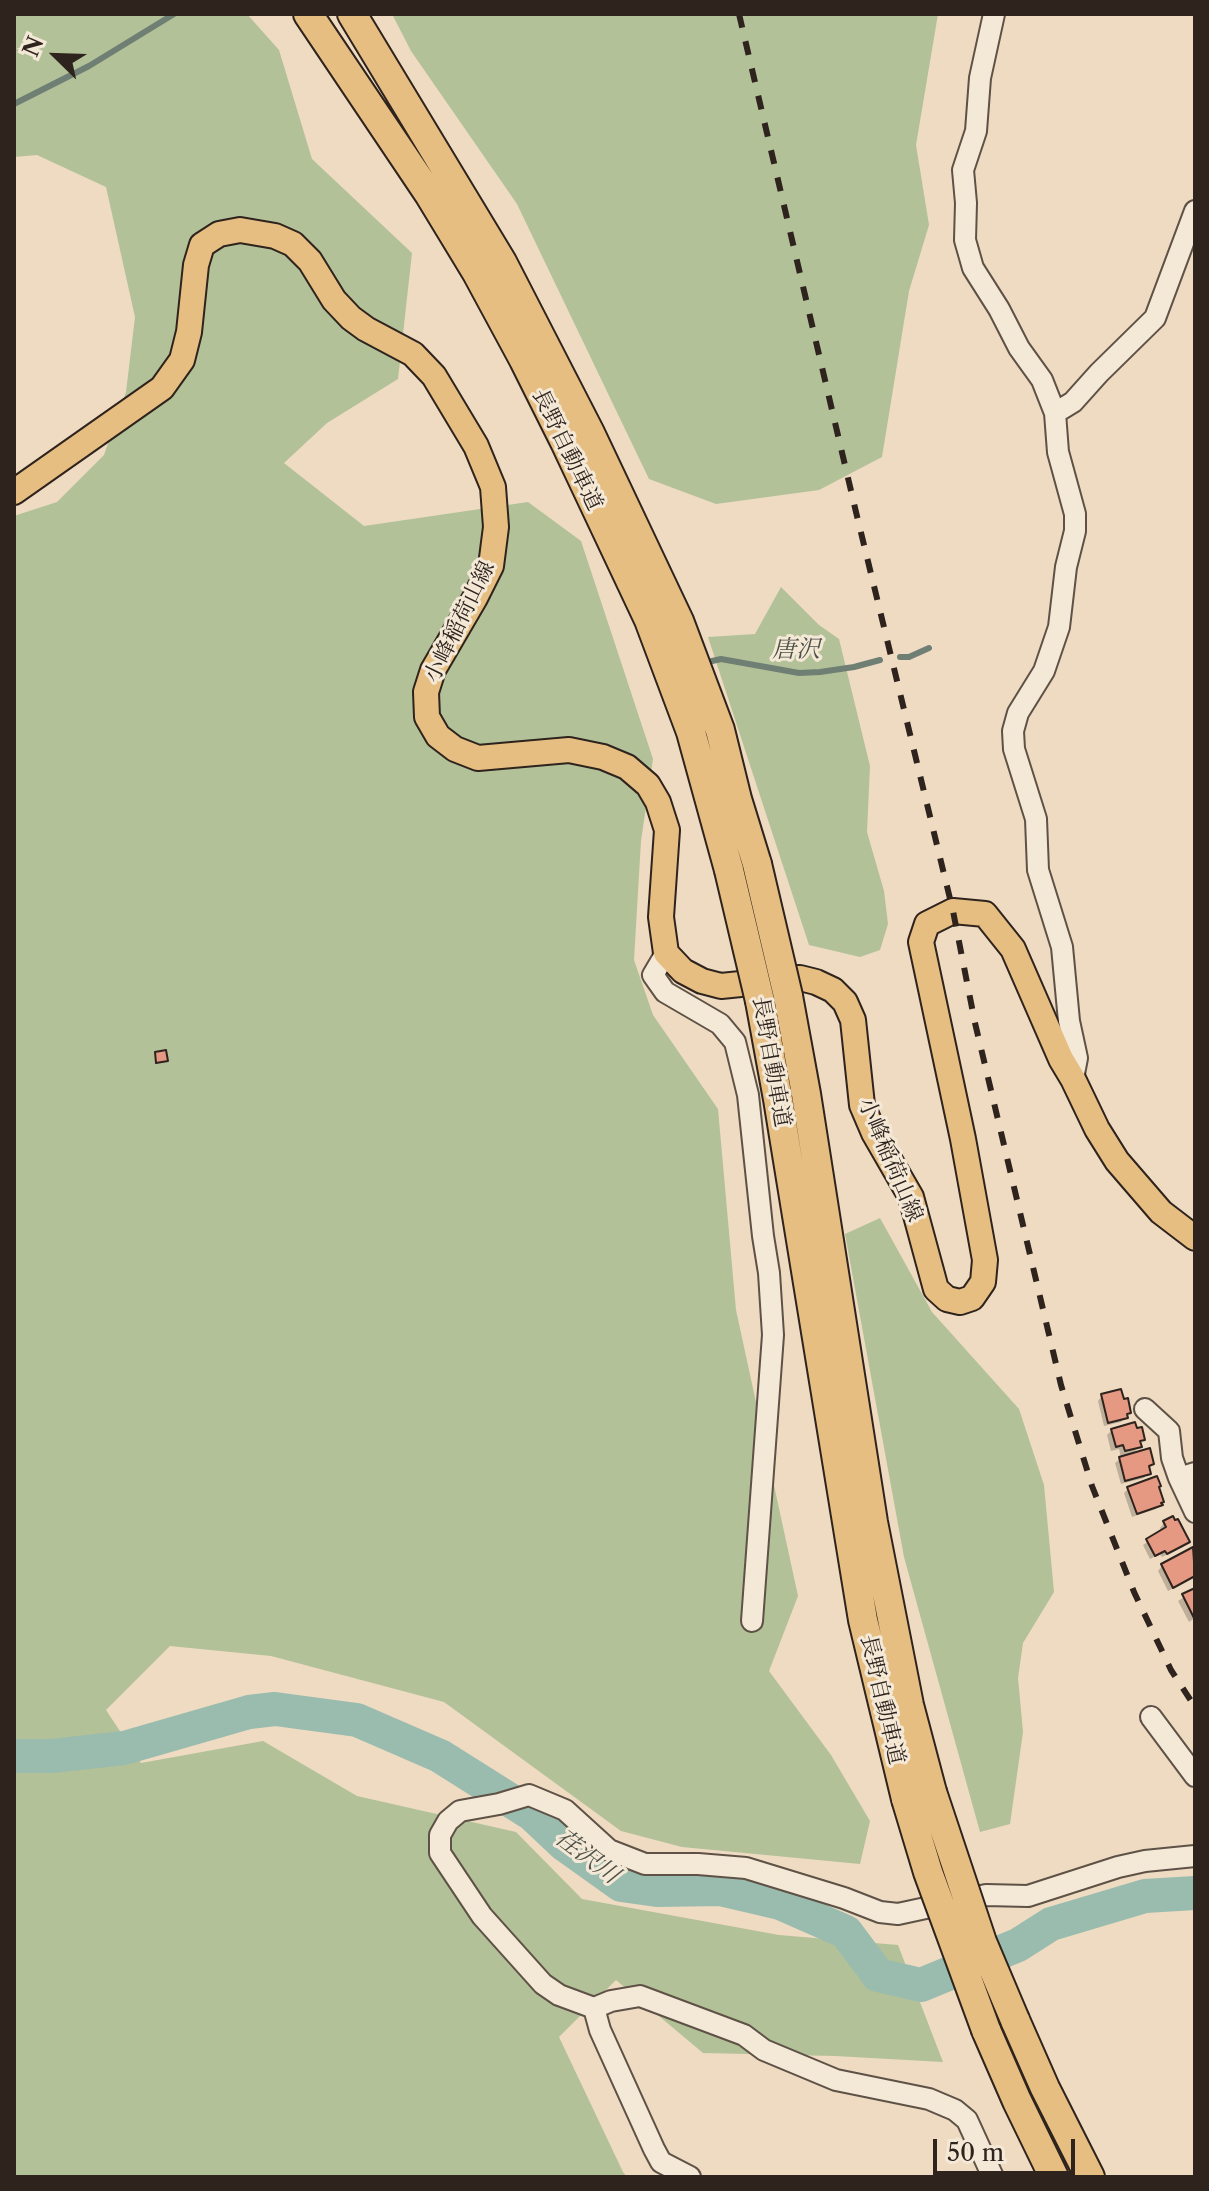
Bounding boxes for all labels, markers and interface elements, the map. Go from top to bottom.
north arrow [16,16,96,96]
text: N [17,32,50,61]
street label: 長野自動車道 [526,385,608,515]
street label: 小峰稲荷山線 [419,557,501,687]
water label: 唐沢 [772,636,820,664]
street label: 長野自動車道 [747,995,795,1129]
street label: 小峰稲荷山線 [852,1094,928,1226]
street label: 長野自動車道 [854,1633,910,1767]
water label: 荏沢川 [550,1824,624,1890]
scale bar [937,2123,1079,2173]
text: 50 m [947,2138,1004,2167]

